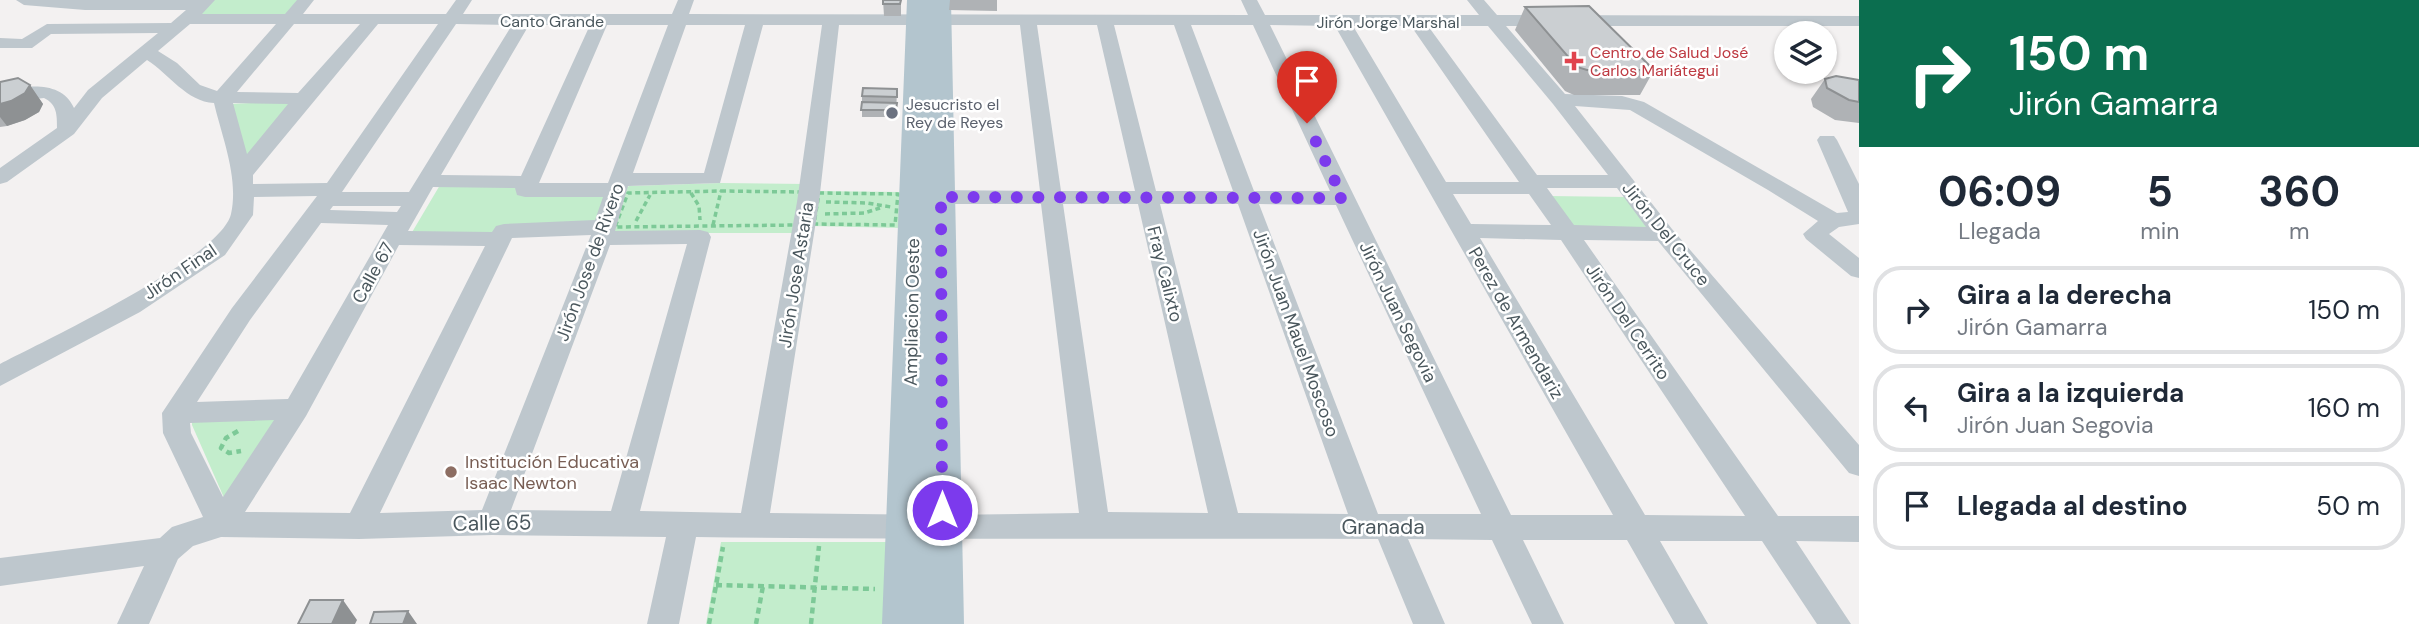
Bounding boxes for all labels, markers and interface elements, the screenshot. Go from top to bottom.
street label: Canto Grande [500,11,604,32]
street label: Jirón Jorge Marshal [1316,12,1460,33]
map controls [1774,21,1837,84]
button: layers [1774,21,1837,84]
text: 150 m [2009,21,2149,85]
icon: right [1894,28,1985,119]
place label: Centro de Salud José Carlos Mariátegui [1590,42,1748,81]
pin [1277,51,1337,123]
marker: Centro de Salud José Carlos Mariátegui [1564,51,1584,71]
icon: arrive [1288,62,1326,100]
text: Jirón Gamarra [2009,83,2218,125]
place label: Jesucristo el Rey de Reyes [906,94,1003,133]
marker: Jesucristo el Rey de Reyes [884,105,900,121]
text: 06:09 [1938,164,2061,219]
text: 5 [2147,164,2173,219]
text: 360 [2258,164,2340,219]
street label: Jirón Del Cruce [1617,177,1715,291]
street label: Jirón Jose de Rivero [550,180,630,344]
street label: Jirón Jose Astaria [773,200,819,350]
text: Llegada [1958,216,2041,246]
text: min [2140,216,2179,246]
text: m [2289,216,2309,246]
street label: Fray Calixto [1141,224,1189,324]
street label: Jirón Juan Mauel Moscoso [1247,226,1345,440]
street label: Calle 67 [346,238,400,308]
street label: Ampliacion Oeste [899,238,925,386]
street label: Jirón Juan Segovia [1354,238,1442,386]
street label: Jirón Final [139,239,221,305]
street label: Perez de Armendariz [1463,243,1569,403]
street label: Jirón Del Cerrito [1580,259,1676,385]
text: Gira a la derecha [1957,278,2172,312]
icon: right [1898,291,1936,329]
text: 150 m [2308,293,2380,327]
text: Jirón Gamarra [1957,312,2108,342]
text: Gira a la izquierda [1957,376,2184,410]
icon: left [1898,389,1936,427]
text: 160 m [2308,391,2380,425]
text: Jirón Juan Segovia [1957,410,2154,440]
place label: Institución Educativa Isaac Newton [465,450,639,495]
marker: Institución Educativa Isaac Newton [443,464,459,480]
position arrow [905,473,979,547]
icon: arrive [1898,487,1936,525]
text: Llegada al destino [1957,489,2188,523]
text: 50 m [2316,489,2380,523]
street label: Calle 65 [452,508,532,538]
street label: Granada [1341,513,1425,541]

